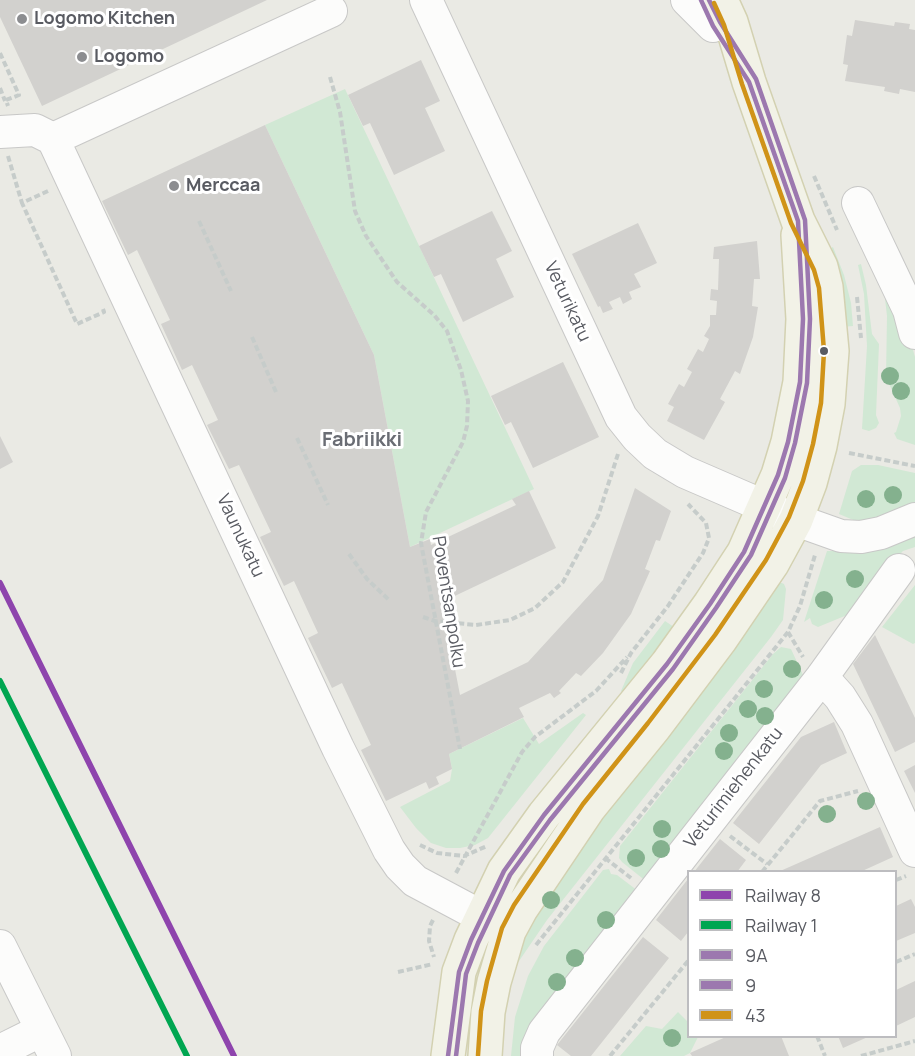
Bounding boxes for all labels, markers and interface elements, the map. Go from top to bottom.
place label: Logomo Kitchen [34,8,175,30]
marker: Logomo Kitchen [15,12,29,26]
place label: Logomo [94,46,164,68]
marker: Logomo [75,50,89,64]
place label: Merccaa [186,175,260,197]
marker: Merccaa [167,179,181,193]
street label: Veturikatu [539,259,595,345]
unlabelled marker [818,345,830,357]
district label: Fabriikki [322,428,402,452]
street label: Vaunukatu [211,491,269,581]
street label: Poventsanpolku [427,534,469,670]
street label: Veturimiehenkatu [680,723,788,853]
legend [687,870,897,1038]
text: Railway 8 [745,883,821,907]
text: Railway 1 [745,913,818,937]
text: 9A [745,943,768,967]
text: 9 [745,973,756,997]
text: 43 [745,1003,766,1027]

